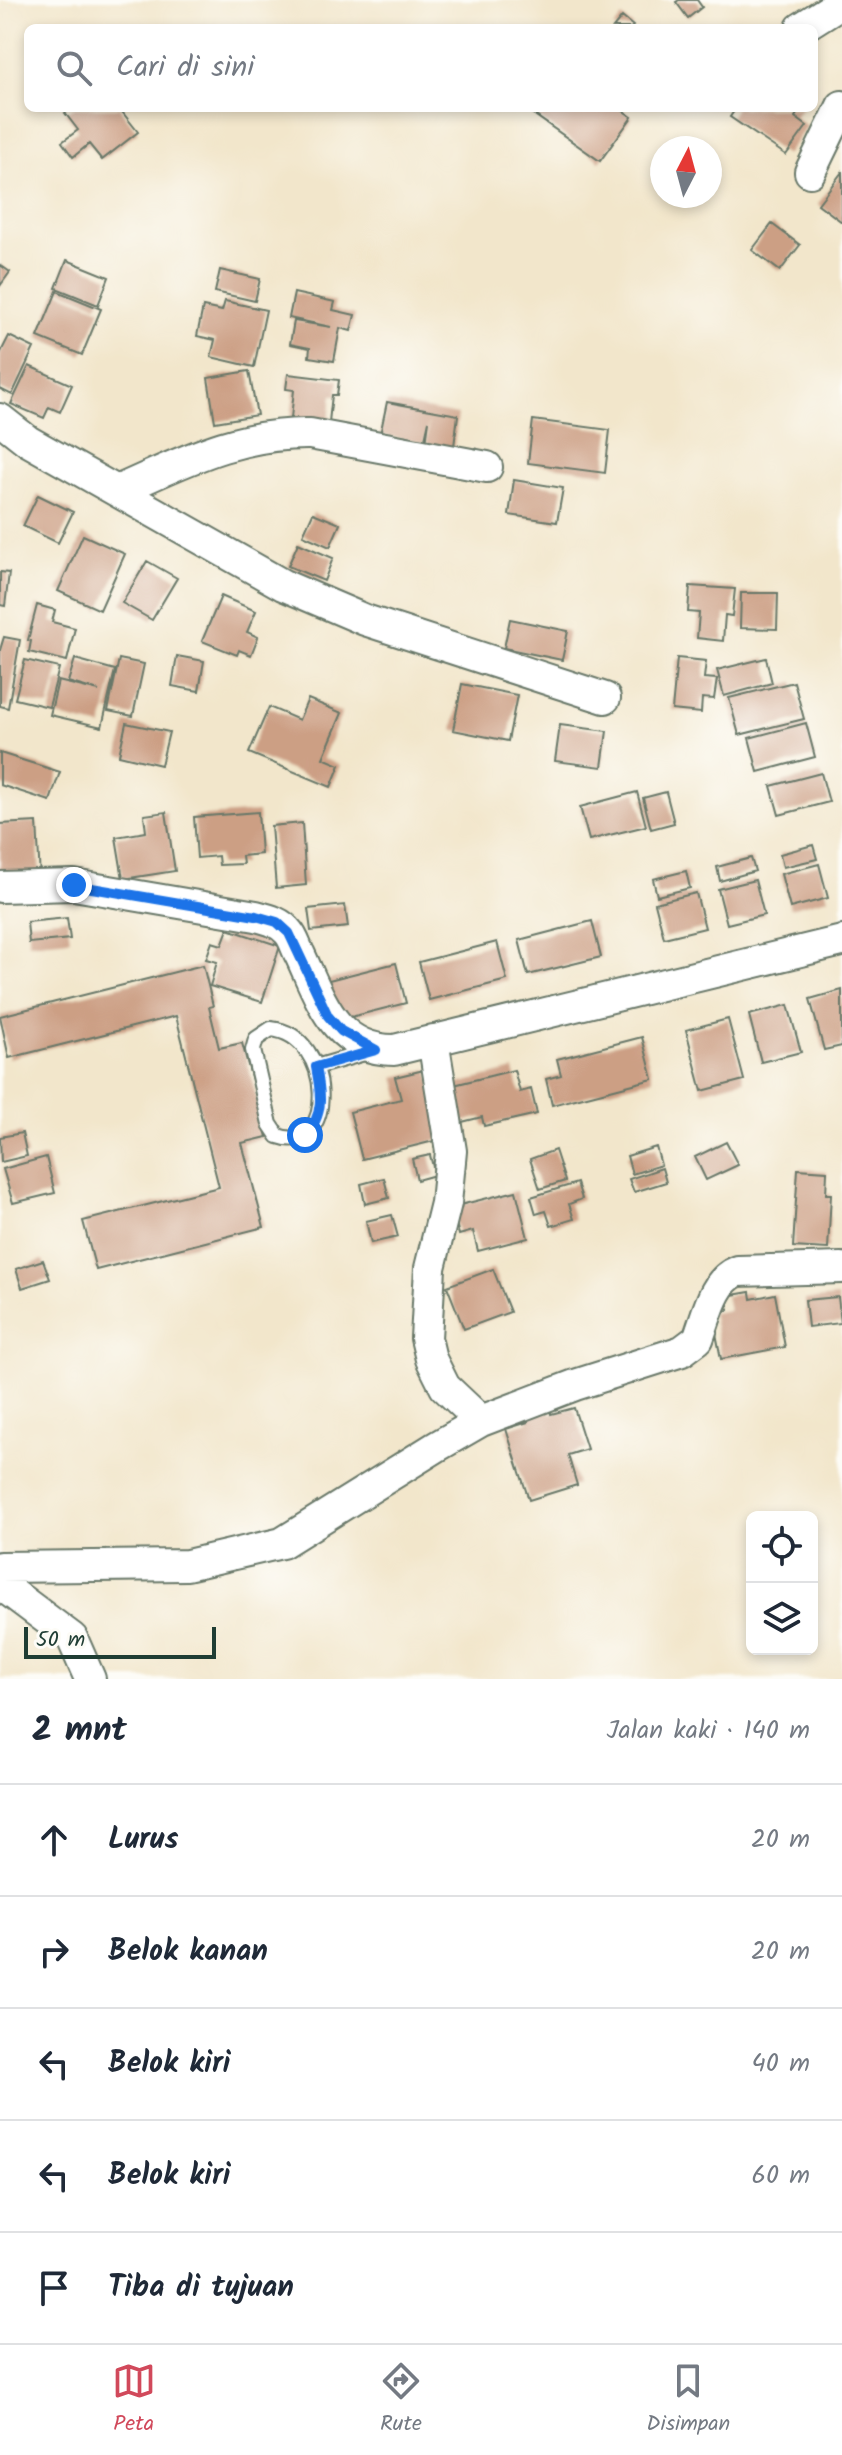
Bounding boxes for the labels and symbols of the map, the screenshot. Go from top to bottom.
north arrow [650,136,722,208]
route end [56,867,92,903]
route start [287,1117,323,1153]
scale bar [24,1623,216,1659]

